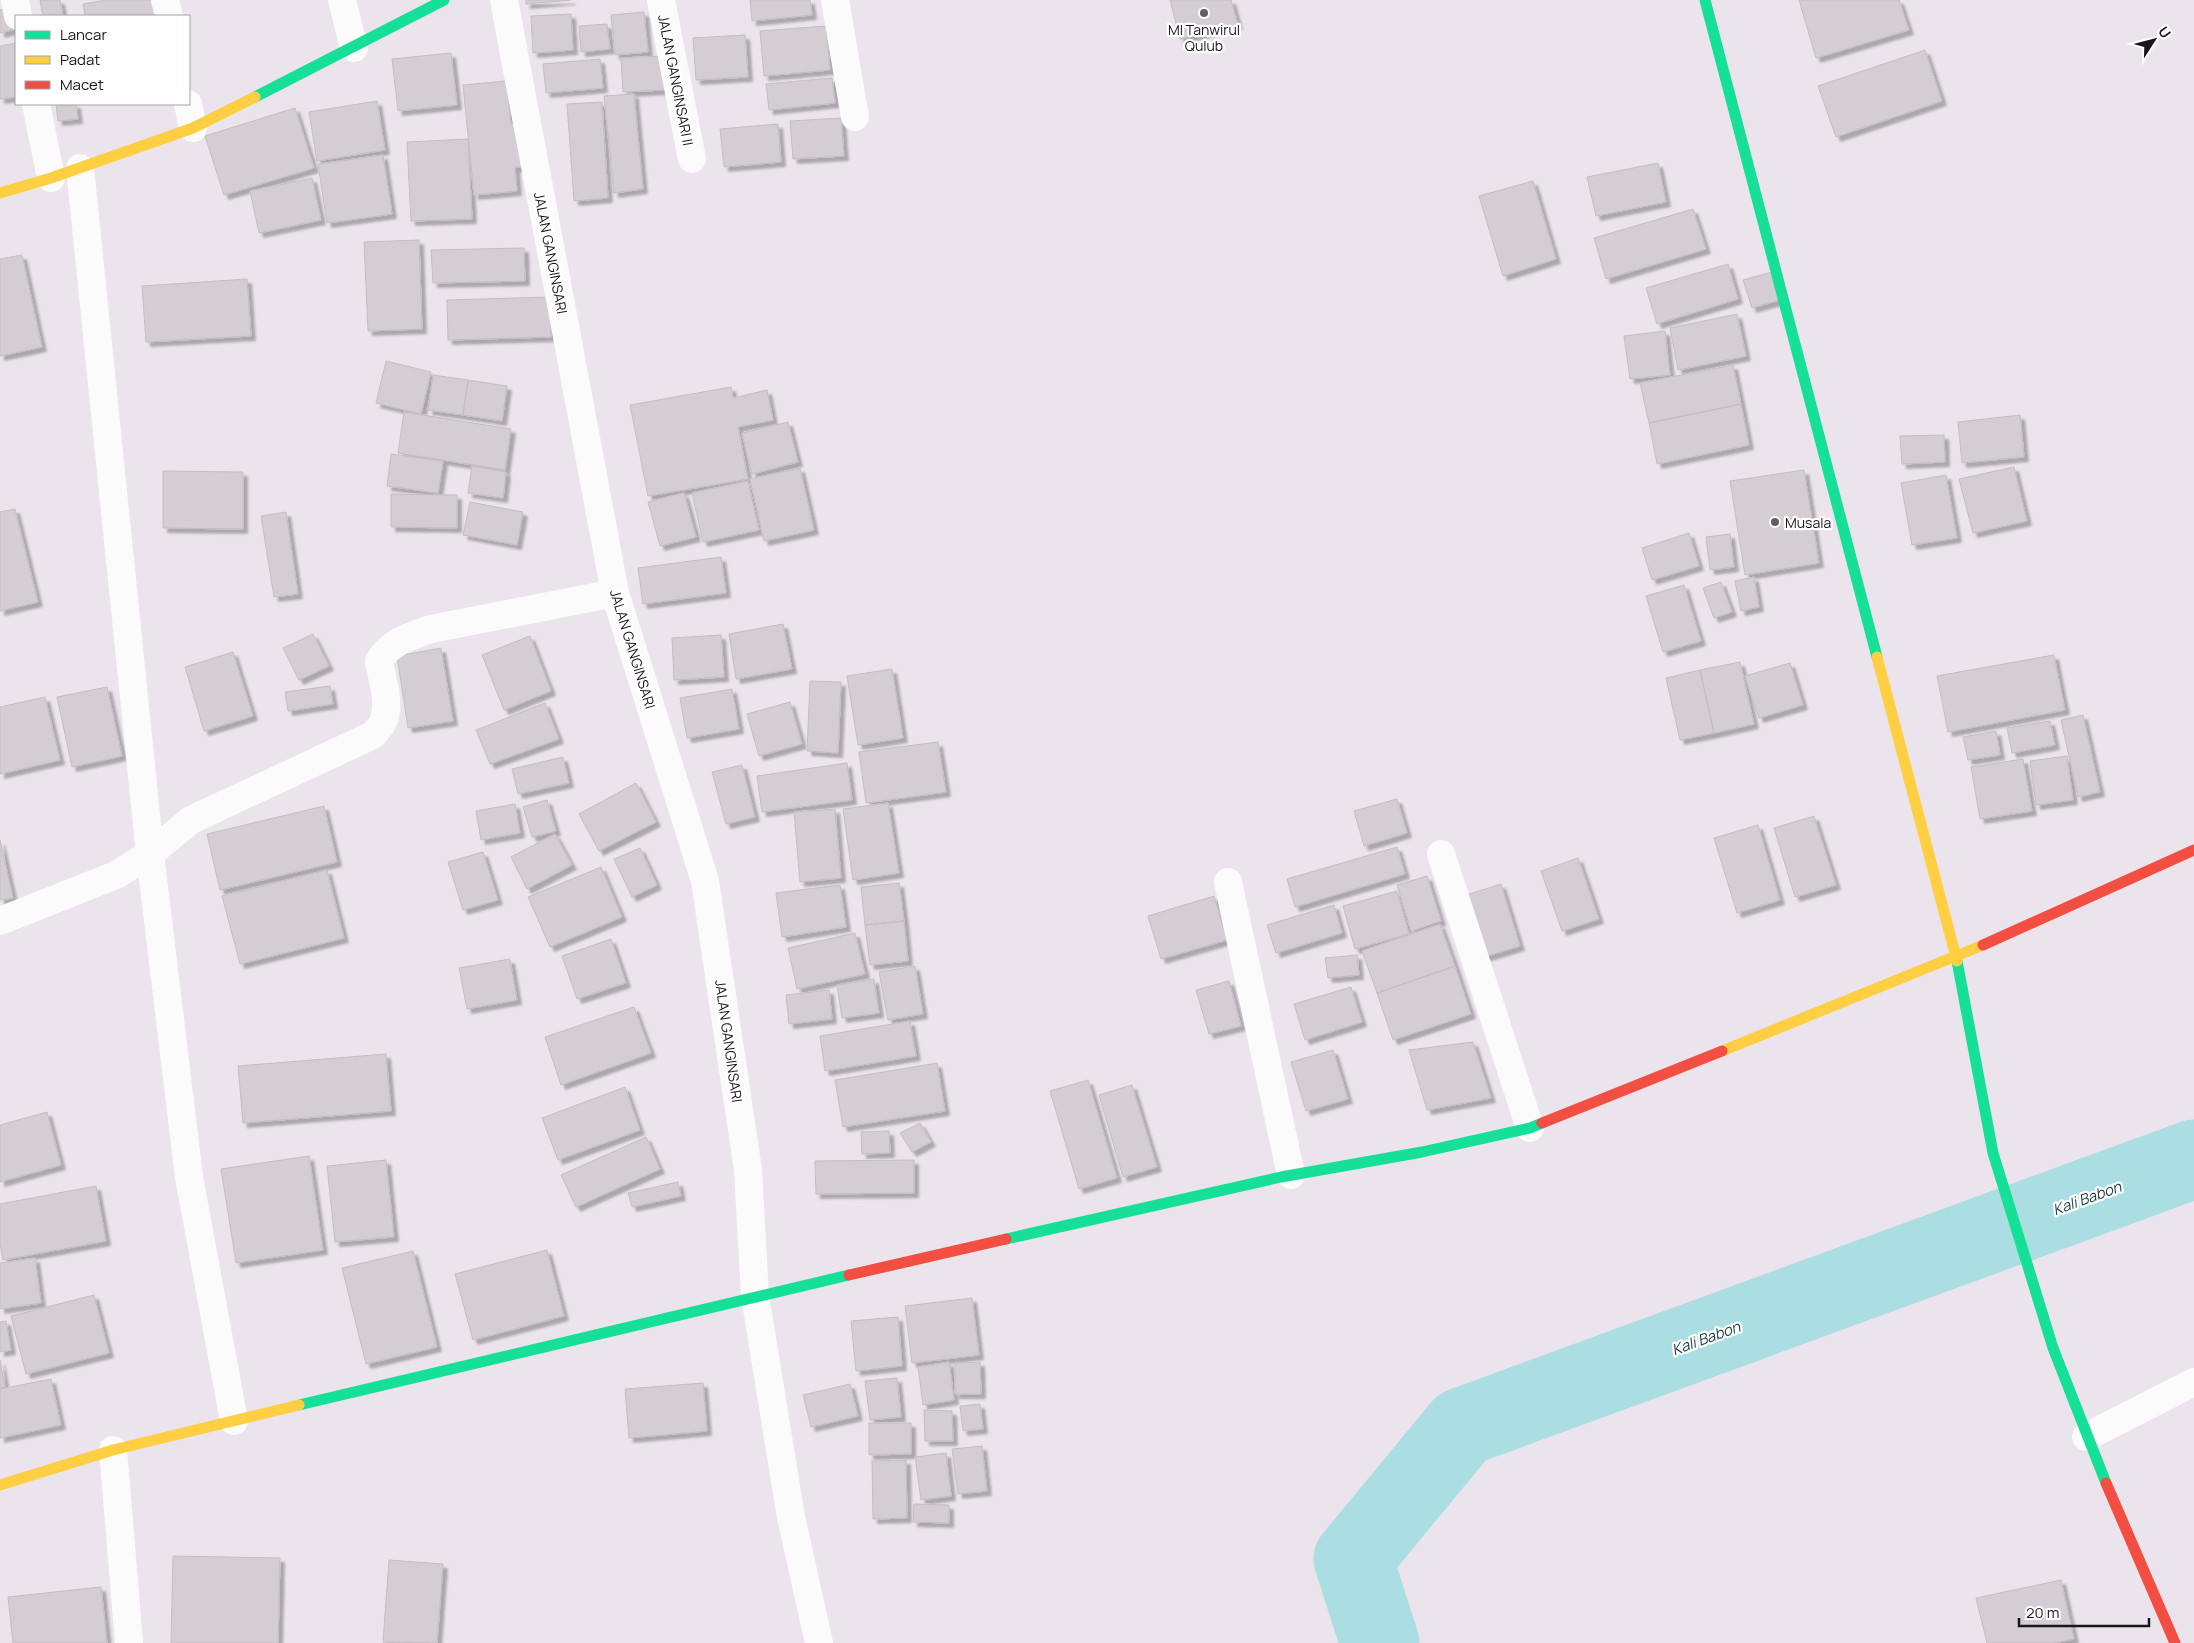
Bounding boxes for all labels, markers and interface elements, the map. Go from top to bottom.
marker: MI Tanwirul Qulub [1198,7,1210,19]
street label: JALAN GANGINSARI II [654,13,698,147]
legend [15,15,190,105]
north arrow [2129,15,2179,65]
place label: MI Tanwirul Qulub [1168,20,1240,55]
text: U [2154,22,2176,42]
text: Lancar [60,24,107,45]
text: Padat [60,49,100,70]
text: Macet [60,74,104,95]
street label: JALAN GANGINSARI [530,190,572,316]
place label: Musala [1785,513,1831,532]
marker: Musala [1769,516,1781,528]
street label: JALAN GANGINSARI [606,587,660,711]
street label: JALAN GANGINSARI [711,978,747,1104]
water label: Kali Babon [2050,1176,2125,1220]
water label: Kali Babon [1669,1316,1744,1360]
scale bar [2019,1596,2149,1628]
text: 20 m [2026,1602,2059,1623]

